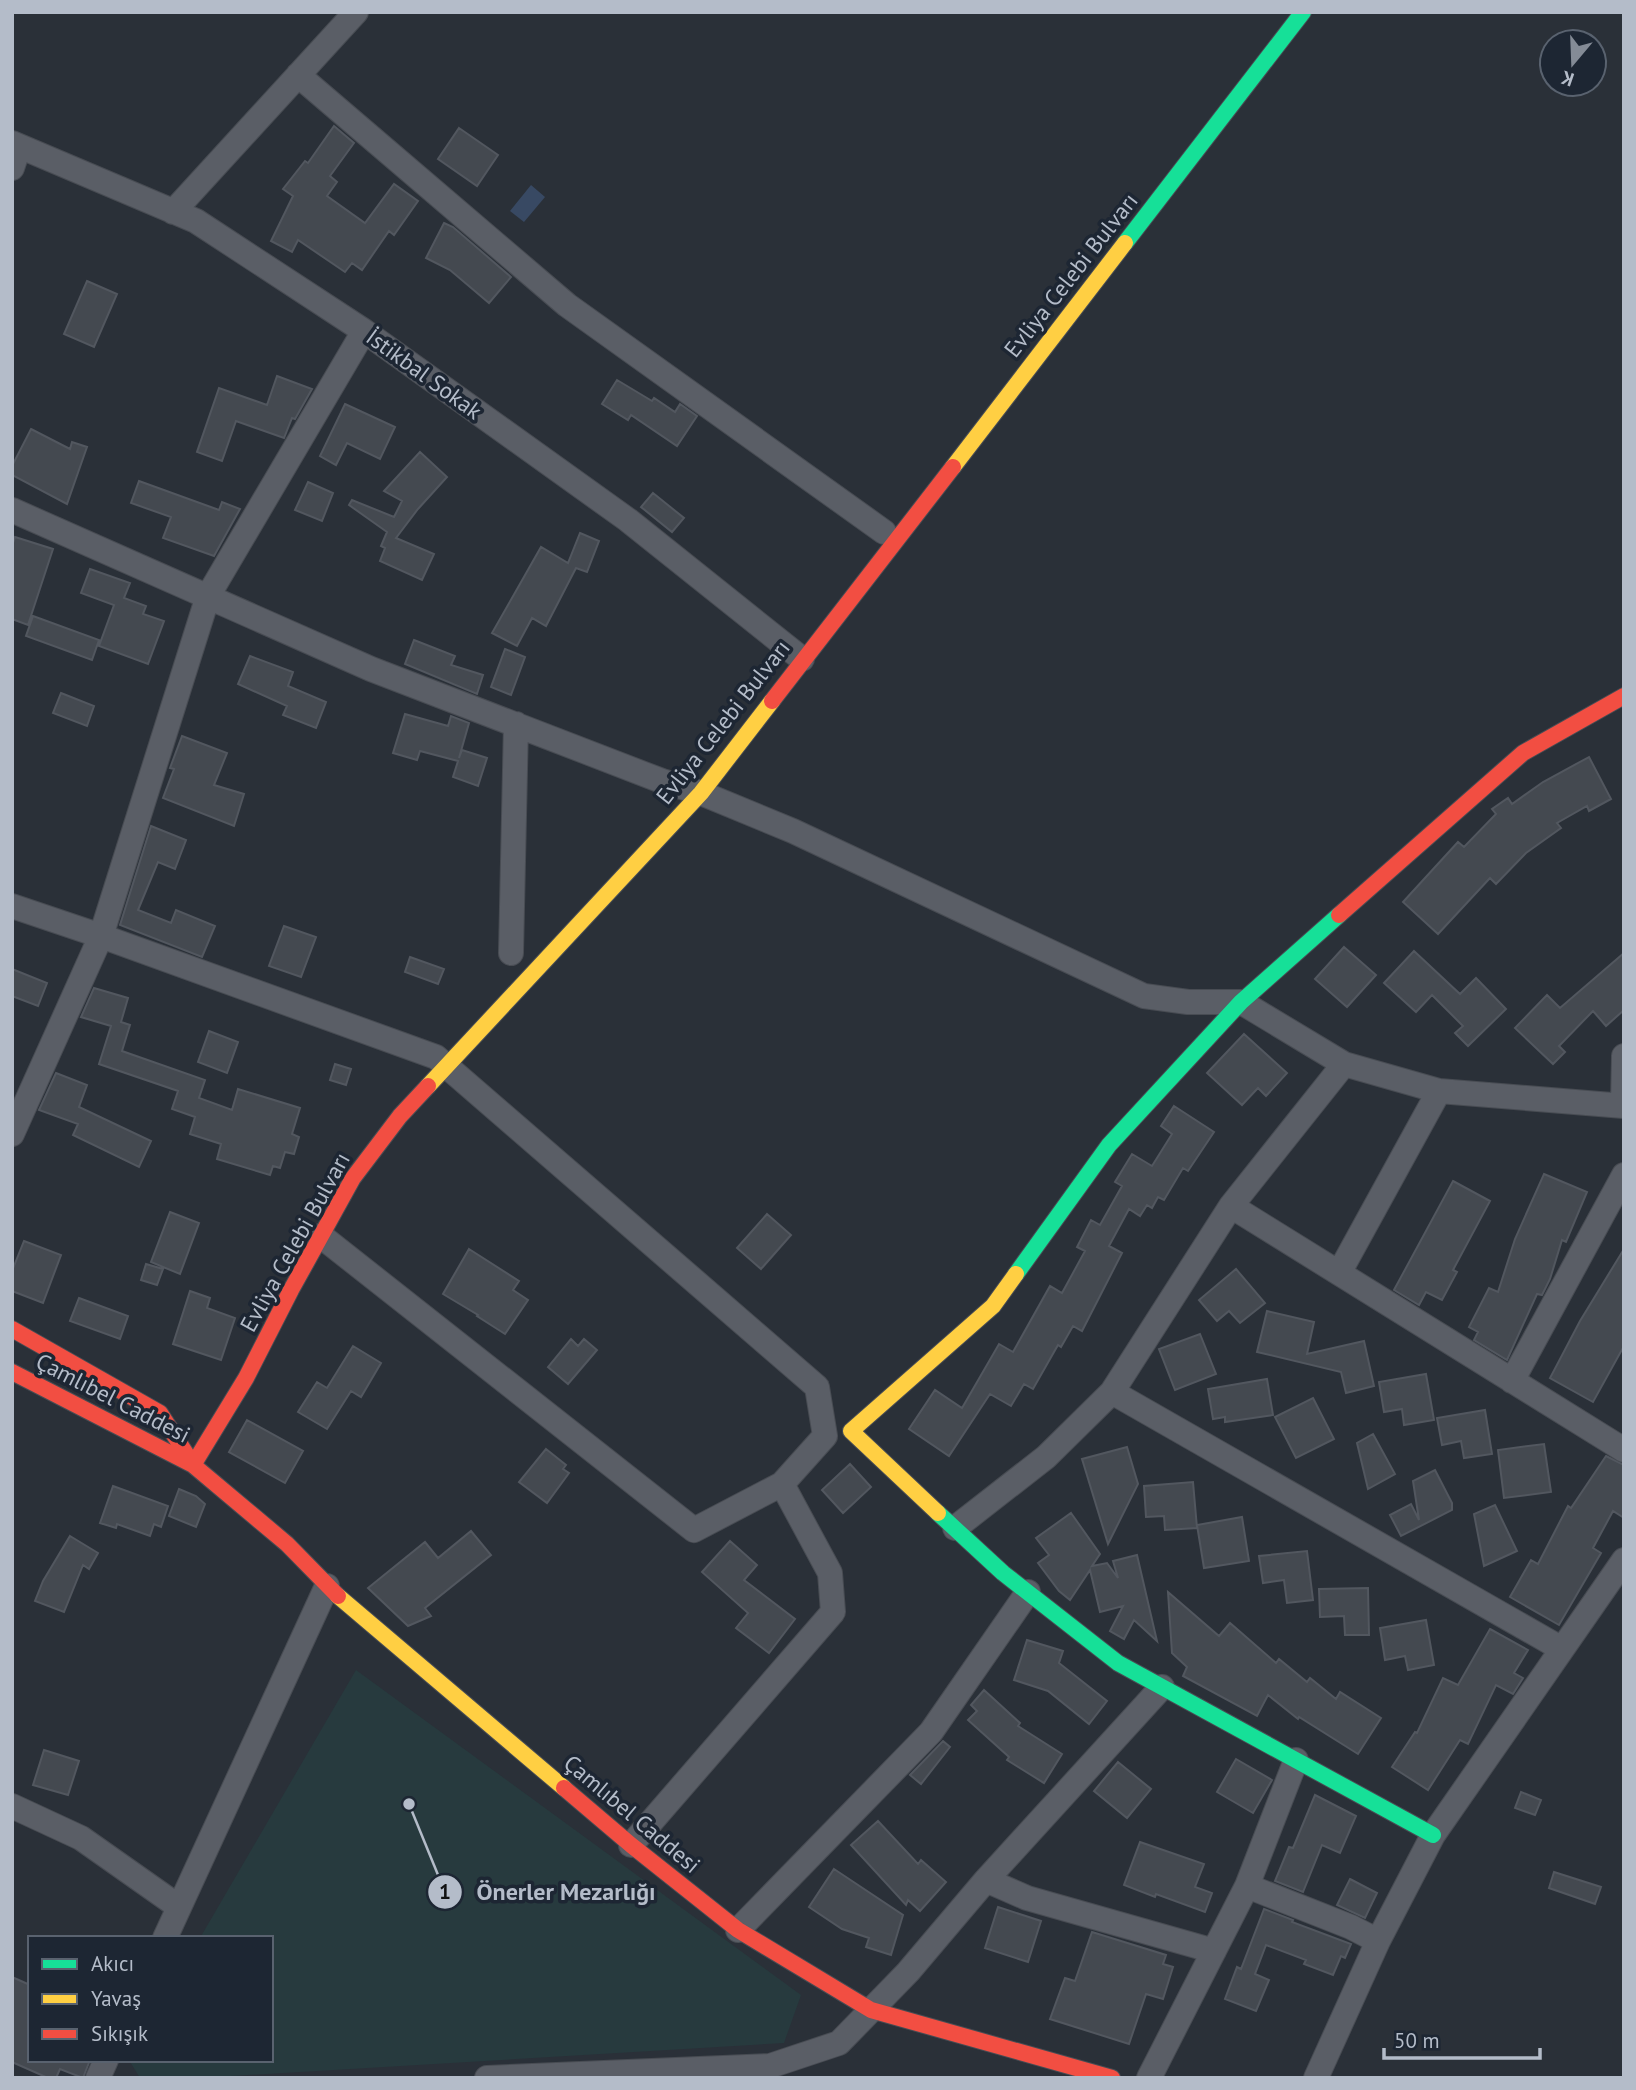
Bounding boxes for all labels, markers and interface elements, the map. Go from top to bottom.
north arrow [1538,28,1608,98]
text: K [1558,66,1577,92]
street label: Evliya Celebi Bulvarı [997,187,1144,363]
street label: İstikbal Sokak [361,322,488,425]
street label: Evliya Celebi Bulvarı [649,634,796,810]
street label: Evliya Celebi Bulvarı [233,1147,356,1337]
street label: Çamlıbel Caddesi [31,1346,195,1449]
street label: Çamlıbel Caddesi [558,1748,706,1879]
callout: Önerler Mezarlığı [427,1869,669,1914]
text: Önerler Mezarlığı [477,1876,655,1907]
text: 1 [439,1878,451,1905]
legend [28,1936,273,2062]
text: Akıcı [91,1950,134,1977]
text: Yavaş [91,1985,141,2012]
scale bar [1384,2016,1540,2060]
text: Sıkışık [91,2020,148,2047]
text: 50 m [1394,2027,1440,2054]

